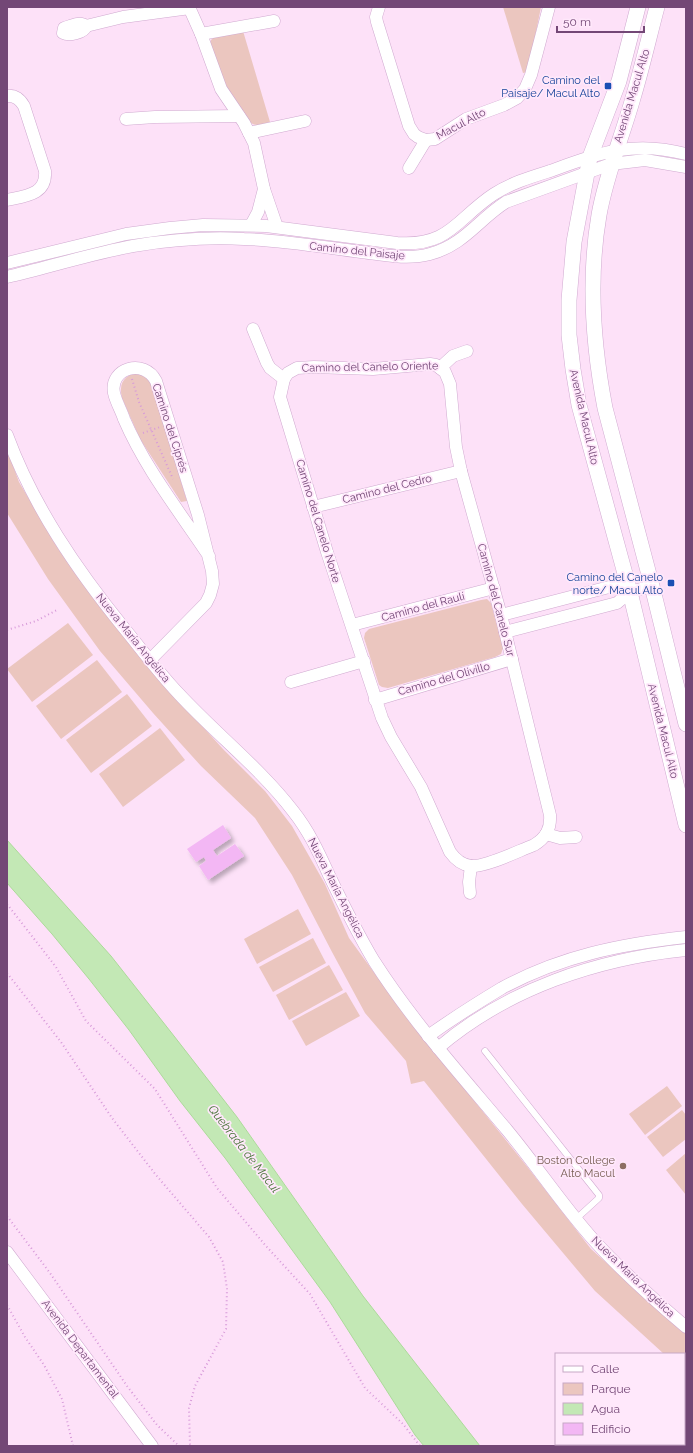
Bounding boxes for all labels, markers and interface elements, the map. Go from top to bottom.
scale bar [557,8,644,34]
text: 50 m [563,15,591,29]
street label: Avenida Macul Alto [612,47,653,145]
place label: Camino del Paisaje/ Macul Alto [501,74,600,100]
marker: Camino del Paisaje/ Macul Alto [603,81,613,91]
street label: Macul Alto [434,105,488,142]
street label: Camino del Paisaje [309,240,406,263]
street label: Camino del Canelo Oriente [302,359,439,375]
street label: Avenida Macul Alto [567,368,601,466]
street label: Camino del Ciprés [149,382,191,474]
street label: Camino del Canelo Norte [293,458,343,585]
street label: Camino del Cedro [341,471,433,506]
street label: Camino del Canelo Sur [475,542,517,658]
place label: Camino del Canelo norte/ Macul Alto [566,571,663,597]
marker: Camino del Canelo norte/ Macul Alto [666,578,676,588]
street label: Camino del Raulí [380,589,467,624]
street label: Nueva María Angélica [93,591,173,685]
street label: Camino del Olivillo [397,660,492,698]
street label: Avenida Macul Alto [645,682,681,780]
street label: Nueva María Angélica [305,836,367,940]
water label: Quebrada de Macul [205,1102,283,1196]
place label: Boston College Alto Macul [537,1154,616,1180]
marker: Boston College Alto Macul [618,1161,628,1171]
street label: Nueva María Angélica [589,1234,677,1320]
street label: Avenida Departamental [39,1297,121,1401]
legend [555,1353,685,1445]
text: Calle [591,1362,619,1376]
text: Parque [591,1382,631,1396]
text: Agua [591,1402,620,1416]
text: Edificio [591,1422,631,1436]

